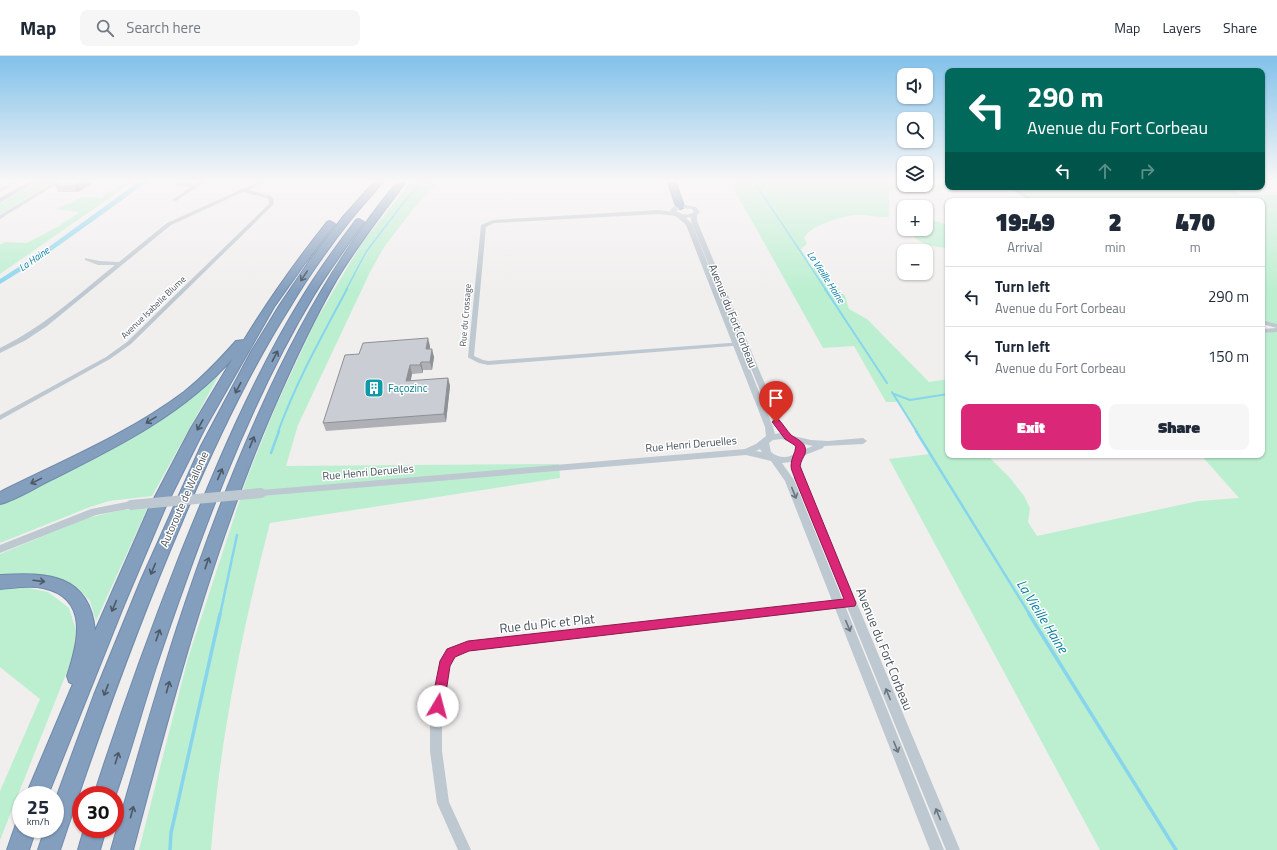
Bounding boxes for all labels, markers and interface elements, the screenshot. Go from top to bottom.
search box [80,10,360,46]
text: Map [20,13,56,42]
text: Search here [126,16,201,39]
icon: search [94,17,116,39]
text: Map [1114,17,1140,38]
text: Layers [1162,17,1201,38]
text: Share [1223,17,1257,38]
map controls [897,68,933,280]
button: sound [897,68,933,104]
text: 290 m [1027,75,1104,118]
icon: left [961,84,1013,136]
button: search [897,112,933,148]
text: Avenue du Fort Corbeau [1027,114,1208,141]
button: layers [897,156,933,192]
icon: left [1052,160,1074,182]
icon: ahead [1094,160,1116,182]
icon: right [1136,160,1158,182]
button: + [897,200,933,236]
text: 19:49 [995,204,1055,240]
text: 2 [1108,204,1122,240]
text: 470 [1175,204,1215,240]
text: Arrival [1007,237,1042,257]
text: min [1105,237,1125,257]
text: m [1190,237,1201,257]
water label: La Haine [16,242,53,275]
button: − [897,244,933,280]
water label: La Vieille Haine [803,248,849,307]
street label: Avenue du Fort Corbeau [705,262,761,370]
one-way arrow [300,271,308,282]
street label: Avenue Isabelle Blume [118,272,189,341]
text: Turn left [995,275,1050,298]
street label: Rue du Crossage [456,283,474,347]
text: 290 m [1208,285,1249,308]
icon: left [961,286,983,308]
text: Avenue du Fort Corbeau [995,298,1126,318]
text: Turn left [995,335,1050,358]
text: 150 m [1208,345,1249,368]
icon: left [961,346,983,368]
one-way arrow [271,350,279,362]
text: Avenue du Fort Corbeau [995,358,1126,378]
building icon: Façozinc [363,377,385,399]
place label: Façozinc [388,380,428,396]
pin [759,381,793,422]
one-way arrow [233,382,241,394]
icon: arrive [765,387,787,409]
button: Exit [961,404,1101,450]
button: Share [1109,404,1249,450]
one-way arrow [146,416,157,424]
one-way arrow [196,419,204,431]
street label: Rue Henri Deruelles [645,432,737,456]
one-way arrow [249,436,257,448]
street label: Autoroute de Wallonie [156,448,212,549]
street label: Rue Henri Deruelles [322,460,414,484]
one-way arrow [217,469,225,481]
one-way arrow [30,477,42,485]
one-way arrow [791,486,799,498]
one-way arrow [204,557,211,570]
one-way arrow [149,563,156,575]
water label: La Vieille Haine [1012,575,1075,658]
one-way arrow [32,578,45,585]
street label: Avenue du Fort Corbeau [851,585,919,713]
one-way arrow [110,599,118,611]
street label: Rue du Pic et Plat [498,608,596,638]
one-way arrow [845,620,852,632]
one-way arrow [155,629,163,641]
one-way arrow [165,681,172,694]
one-way arrow [101,684,109,696]
position arrow [417,685,459,727]
one-way arrow [884,688,892,700]
one-way arrow [892,741,900,753]
one-way arrow [114,751,121,764]
speed limit sign: 30 [72,786,124,838]
text: 25 [27,791,49,822]
one-way arrow [129,806,136,819]
one-way arrow [934,808,941,820]
text: km/h [27,814,49,829]

